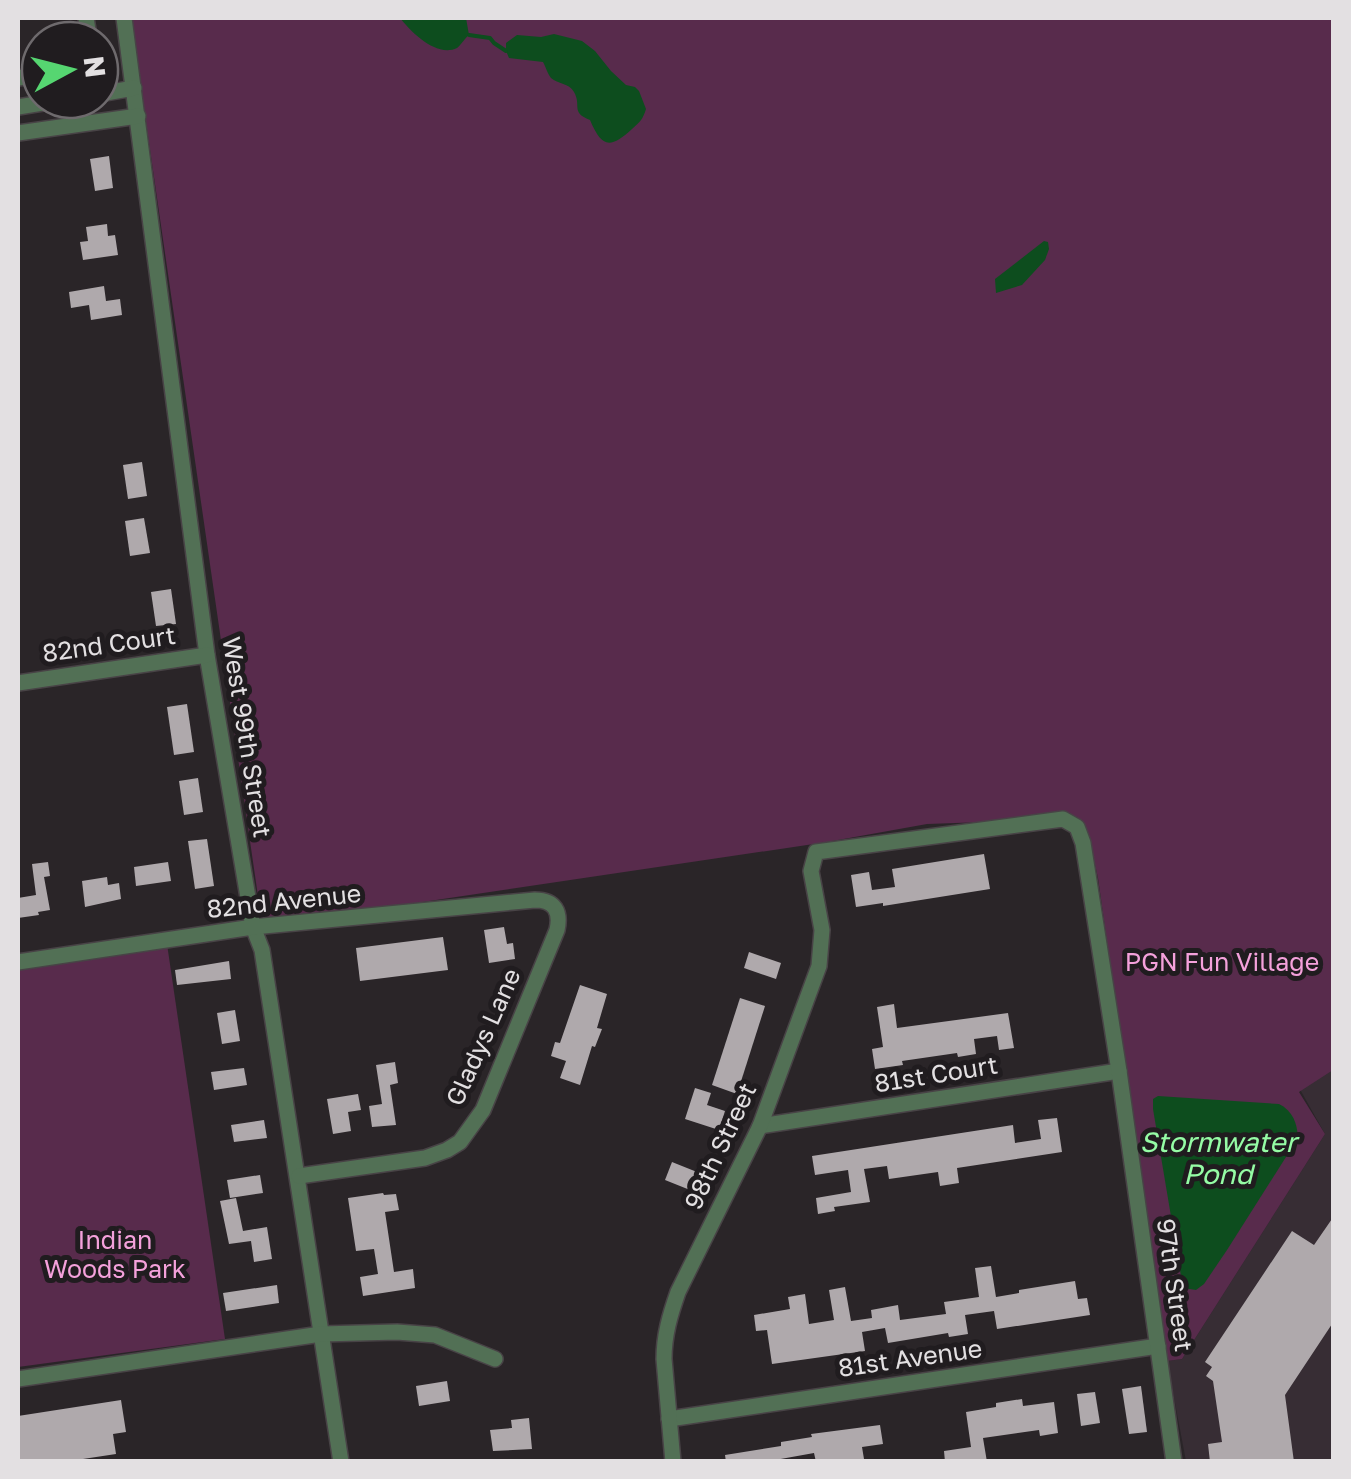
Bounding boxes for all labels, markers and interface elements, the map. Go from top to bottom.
north arrow [20,20,120,120]
text: N [78,54,113,79]
street label: 82nd Court [40,619,178,668]
street label: West 99th Street [216,634,279,840]
street label: 82nd Avenue [205,877,363,924]
park label: PGN Fun Village [1125,946,1319,977]
street label: Gladys Lane [438,963,527,1110]
street label: 81st Court [872,1048,1000,1099]
street label: 98th Street [677,1078,762,1214]
water label: Stormwater Pond [1140,1125,1300,1190]
street label: 97th Street [1151,1216,1200,1353]
park label: Indian Woods Park [44,1224,186,1284]
street label: 81st Avenue [836,1332,984,1383]

